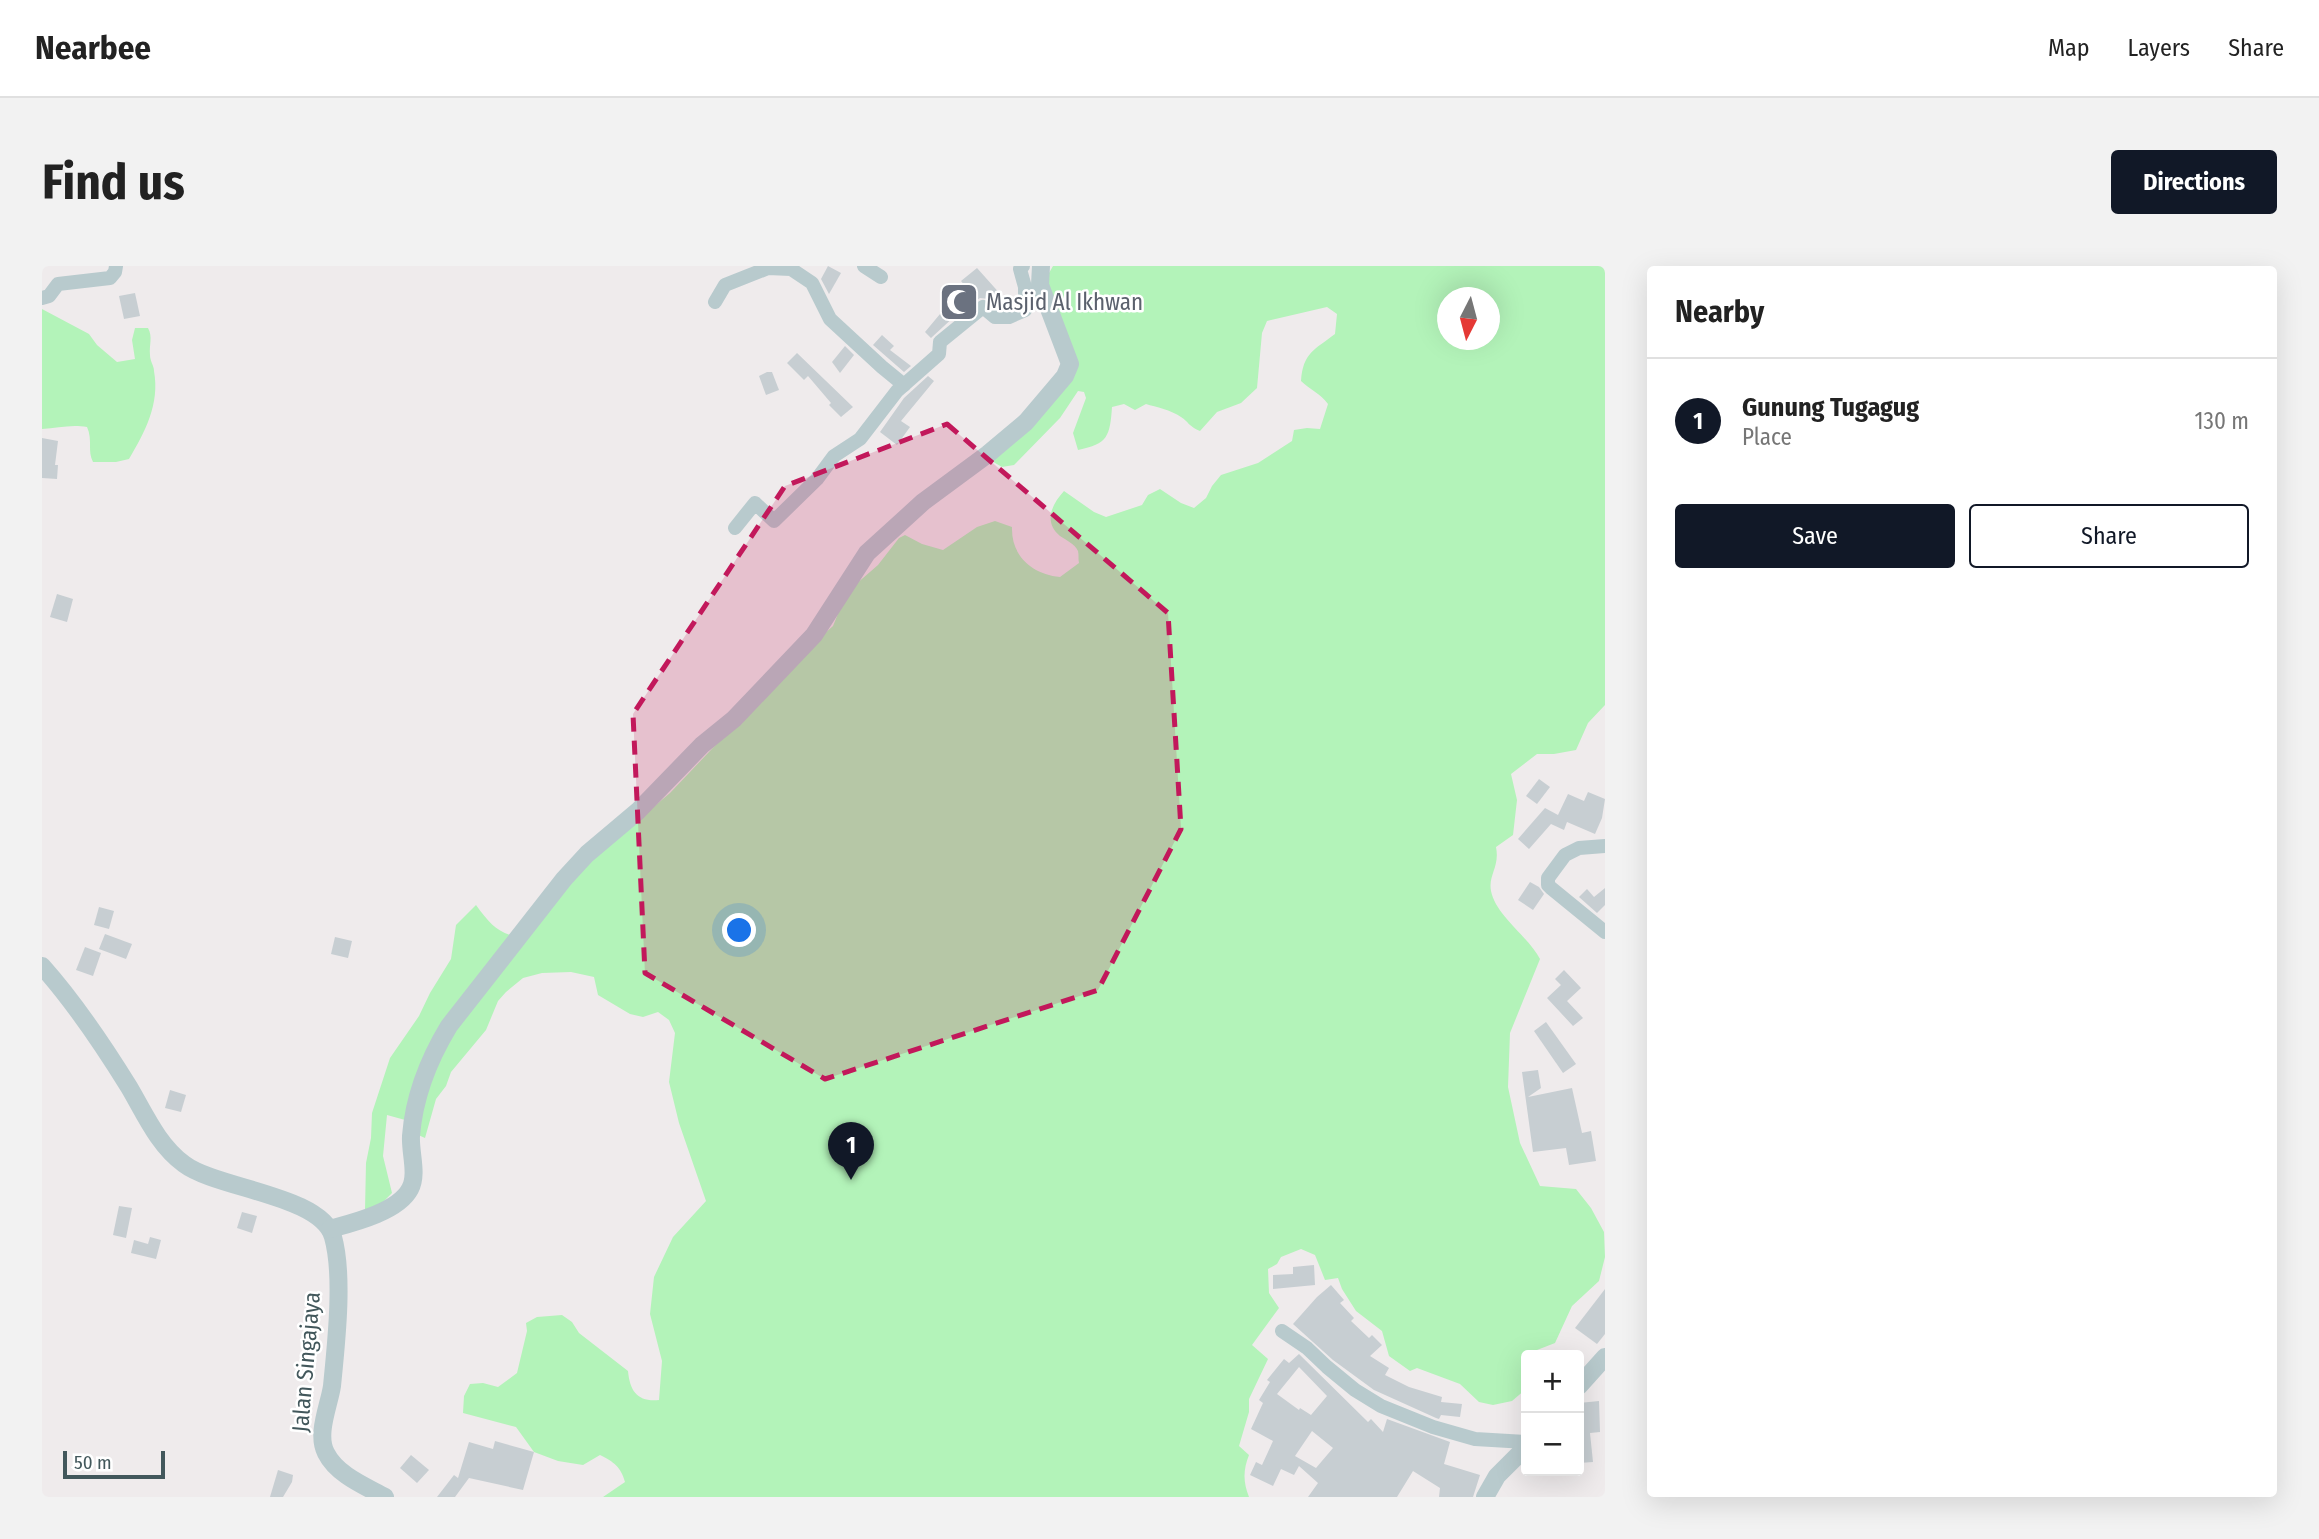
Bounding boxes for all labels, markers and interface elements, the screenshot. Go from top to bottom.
text: Nearbee [35,28,151,68]
text: Map [2048,34,2090,62]
text: Layers [2128,34,2190,62]
text: Share [2228,34,2284,62]
button: Directions [2111,150,2277,214]
text: Find us [42,153,185,212]
mosque icon: Masjid Al Ikhwan [938,281,980,323]
north arrow [1437,287,1500,350]
place label: Masjid Al Ikhwan [986,288,1143,316]
text: Nearby [1675,294,1764,330]
text: Gunung Tugagug [1742,392,1919,423]
text: 1 [1693,407,1703,435]
text: 130 m [2195,407,2249,435]
text: Place [1742,423,1792,451]
button: Save [1675,504,1955,568]
button: Share [1969,504,2249,568]
your location [722,913,756,947]
pin: 1 [828,1122,874,1180]
street label: Jalan Singajaya [286,1291,326,1433]
map controls [1521,1350,1584,1476]
button: + [1521,1350,1584,1413]
button: − [1521,1413,1584,1476]
scale bar [63,1448,164,1480]
text: 50 m [74,1451,112,1474]

